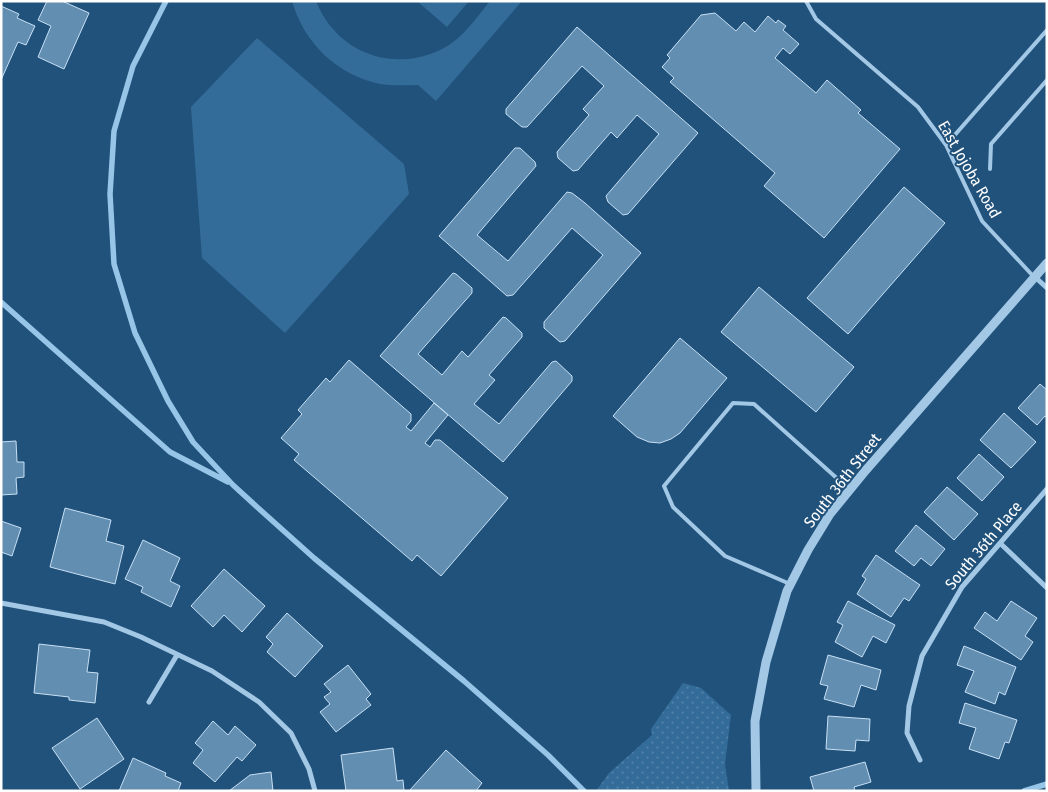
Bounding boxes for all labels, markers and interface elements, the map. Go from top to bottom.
street label: East Jojoba Road [934,117,1005,221]
street label: South 36th Street [800,429,885,531]
street label: South 36th Place [941,497,1026,593]

